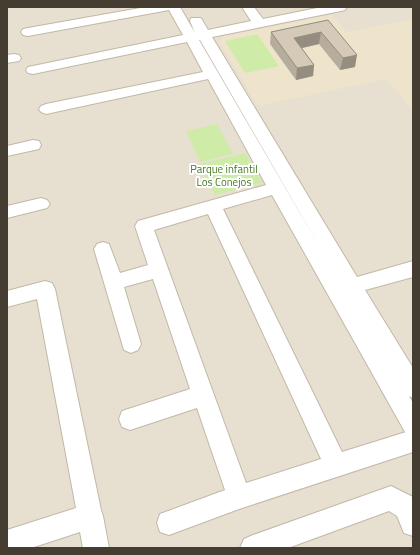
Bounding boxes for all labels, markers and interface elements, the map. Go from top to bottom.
park label: Parque infantil Los Conejos [190,161,258,190]

